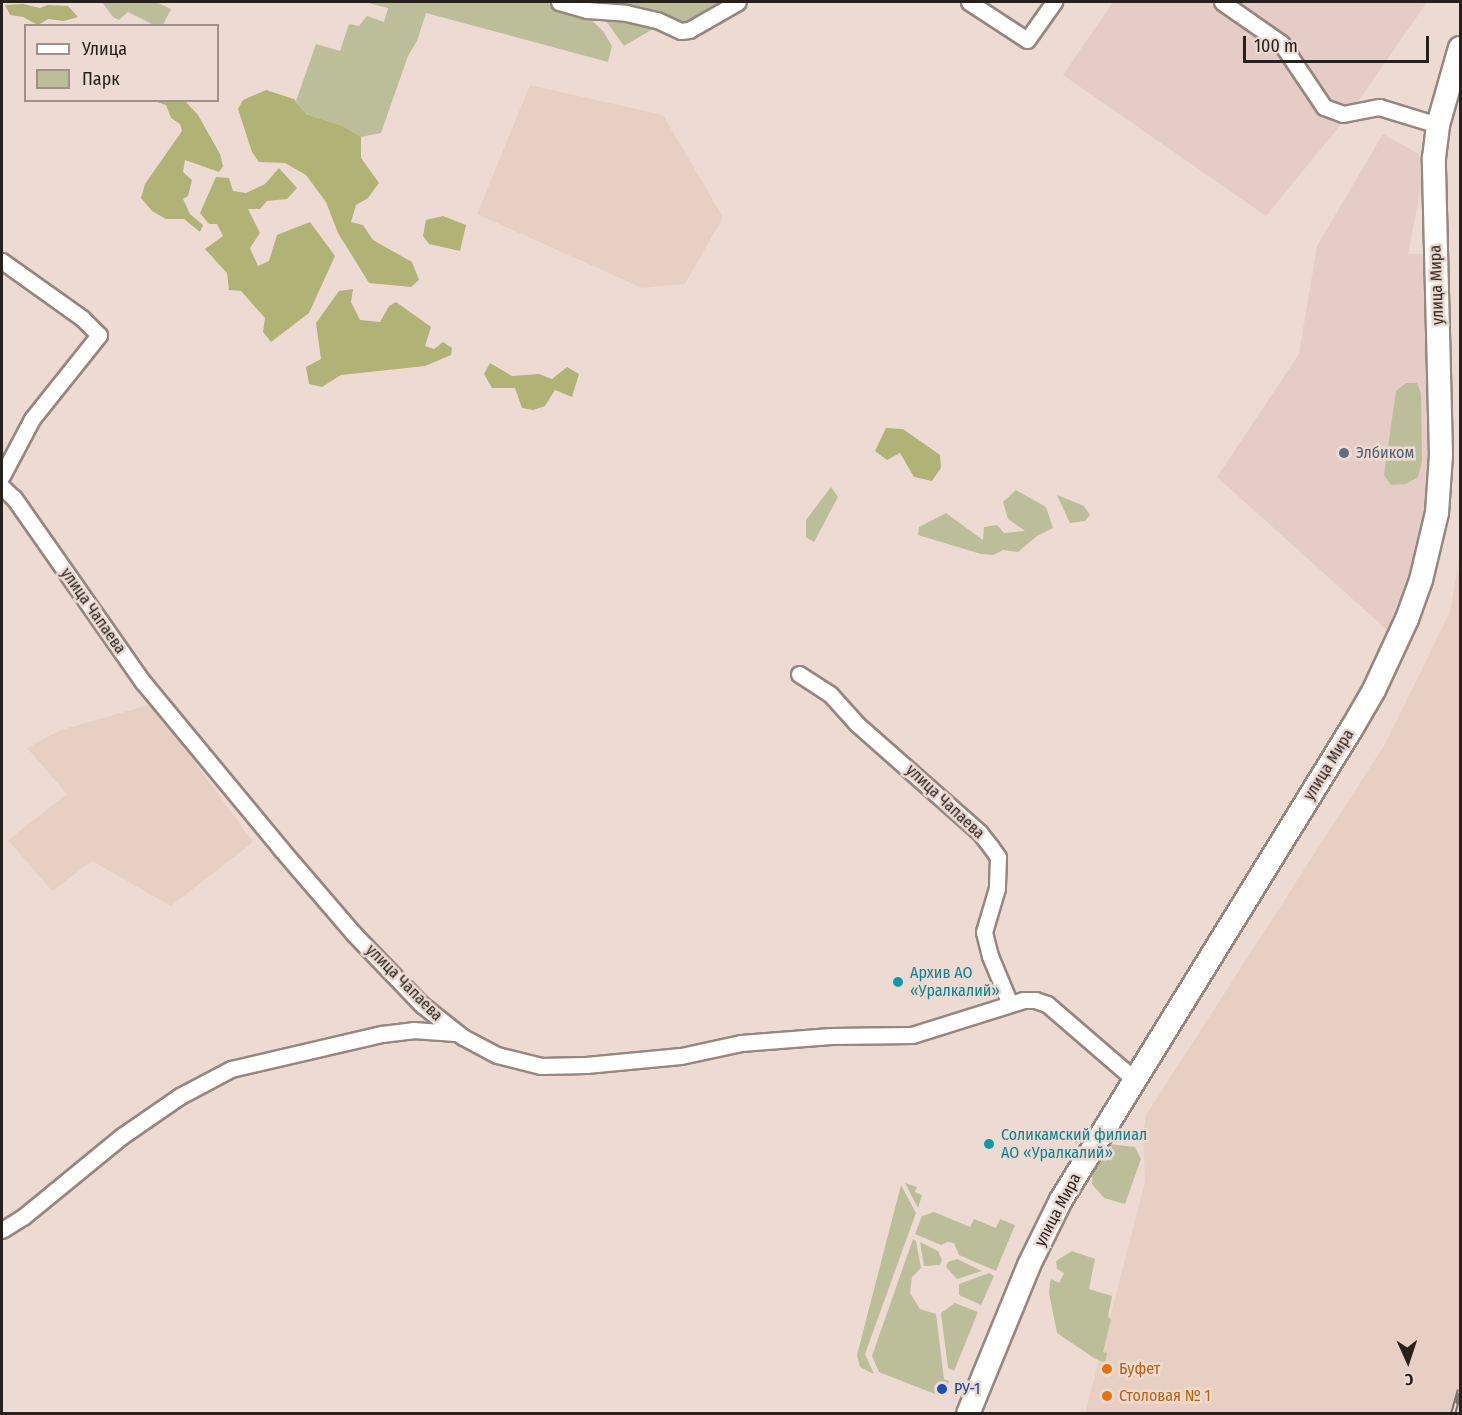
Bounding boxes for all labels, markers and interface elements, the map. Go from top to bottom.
legend [24,24,219,102]
scale bar [1246,24,1432,62]
text: 100 m [1254,35,1298,57]
text: Улица [82,38,127,60]
text: Парк [82,68,120,90]
street label: улица Мира [1426,245,1448,325]
place label: Элбиком [1356,443,1414,463]
marker: Элбиком [1337,446,1351,460]
street label: улица Чапаева [56,564,130,658]
street label: улица Мира [1300,726,1358,804]
street label: улица Чапаева [902,761,988,843]
street label: улица Чапаева [362,941,446,1025]
place label: Архив АО «Уралкалий» [910,963,1000,1001]
marker: Архив АО «Уралкалий» [891,975,905,989]
place label: Соликамский филиал АО «Уралкалий» [1001,1125,1147,1163]
marker: Соликамский филиал АО «Уралкалий» [982,1137,996,1151]
street label: улица Мира [1031,1170,1085,1250]
north arrow [1378,1331,1438,1391]
place label: Буфет [1119,1359,1160,1379]
marker: Буфет [1100,1362,1114,1376]
text: С [1404,1370,1414,1389]
place label: РУ-1 [954,1379,980,1399]
marker: РУ-1 [935,1382,949,1396]
place label: Столовая № 1 [1119,1386,1211,1406]
marker: Столовая № 1 [1100,1389,1114,1403]

